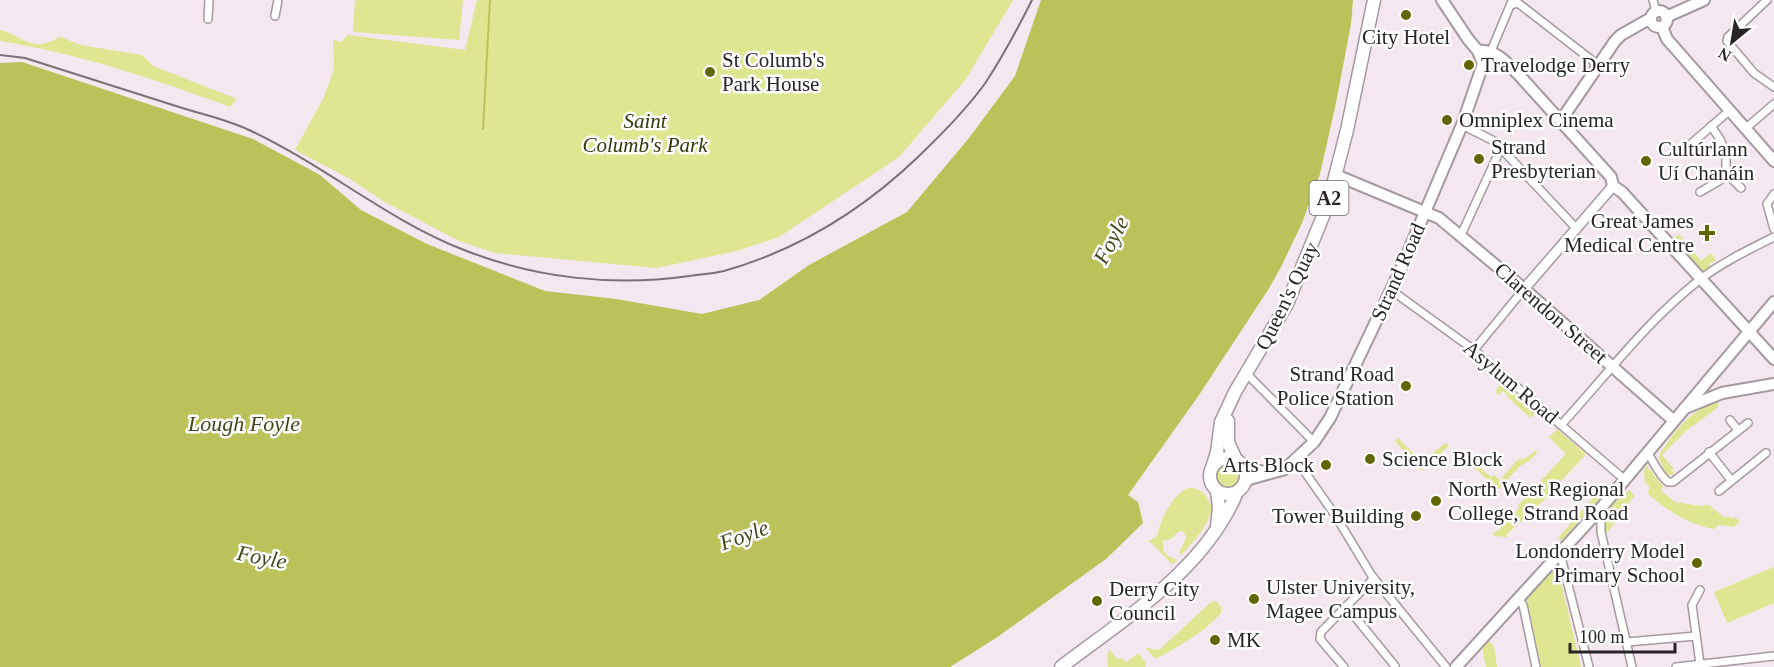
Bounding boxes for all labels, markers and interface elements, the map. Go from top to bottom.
marker: City Hotel [1399,8,1413,22]
north arrow [1702,12,1762,72]
place label: City Hotel [1362,25,1450,49]
text: N [1715,44,1734,65]
place label: St Columb's Park House [722,48,824,96]
place label: Travelodge Derry [1481,53,1631,77]
marker: Travelodge Derry [1462,58,1476,72]
marker: St Columb's Park House [703,65,717,79]
place label: Omniplex Cinema [1459,108,1614,132]
park label: Saint Columb's Park [582,109,708,157]
marker: Omniplex Cinema [1440,113,1454,127]
place label: Strand Presbyterian [1491,135,1596,183]
place label: Cultúrlann Uí Chanáin [1658,137,1755,185]
marker: Strand Presbyterian [1472,152,1486,166]
marker: Cultúrlann Uí Chanáin [1639,154,1653,168]
road number: A2 [1310,181,1348,215]
place label: Great James Medical Centre [1564,209,1694,257]
water label: Foyle [1088,212,1134,269]
street label: Strand Road [1366,219,1430,325]
marker: Great James Medical Centre [1698,224,1716,242]
street label: Queen's Quay [1250,237,1324,354]
street label: Clarendon Street [1490,257,1612,369]
street label: Asylum Road [1459,335,1564,429]
place label: Strand Road Police Station [1277,362,1394,410]
marker: Strand Road Police Station [1399,379,1413,393]
water label: Lough Foyle [187,411,300,436]
place label: Science Block [1382,447,1503,471]
marker: Science Block [1363,452,1377,466]
place label: Arts Block [1222,453,1314,477]
marker: Arts Block [1319,458,1333,472]
place label: North West Regional College, Strand Road [1448,477,1629,525]
marker: North West Regional College, Strand Road [1429,494,1443,508]
place label: Tower Building [1272,504,1404,528]
marker: Tower Building [1409,509,1423,523]
water label: Foyle [715,515,772,556]
place label: Londonderry Model Primary School [1515,539,1685,587]
water label: Foyle [234,540,289,574]
marker: Londonderry Model Primary School [1690,556,1704,570]
place label: Ulster University, Magee Campus [1266,575,1415,623]
place label: Derry City Council [1109,577,1200,625]
marker: Ulster University, Magee Campus [1247,592,1261,606]
marker: Derry City Council [1090,594,1104,608]
scale bar [1570,616,1675,654]
text: 100 m [1579,627,1625,647]
place label: MK [1227,628,1261,652]
marker: MK [1208,633,1222,647]

